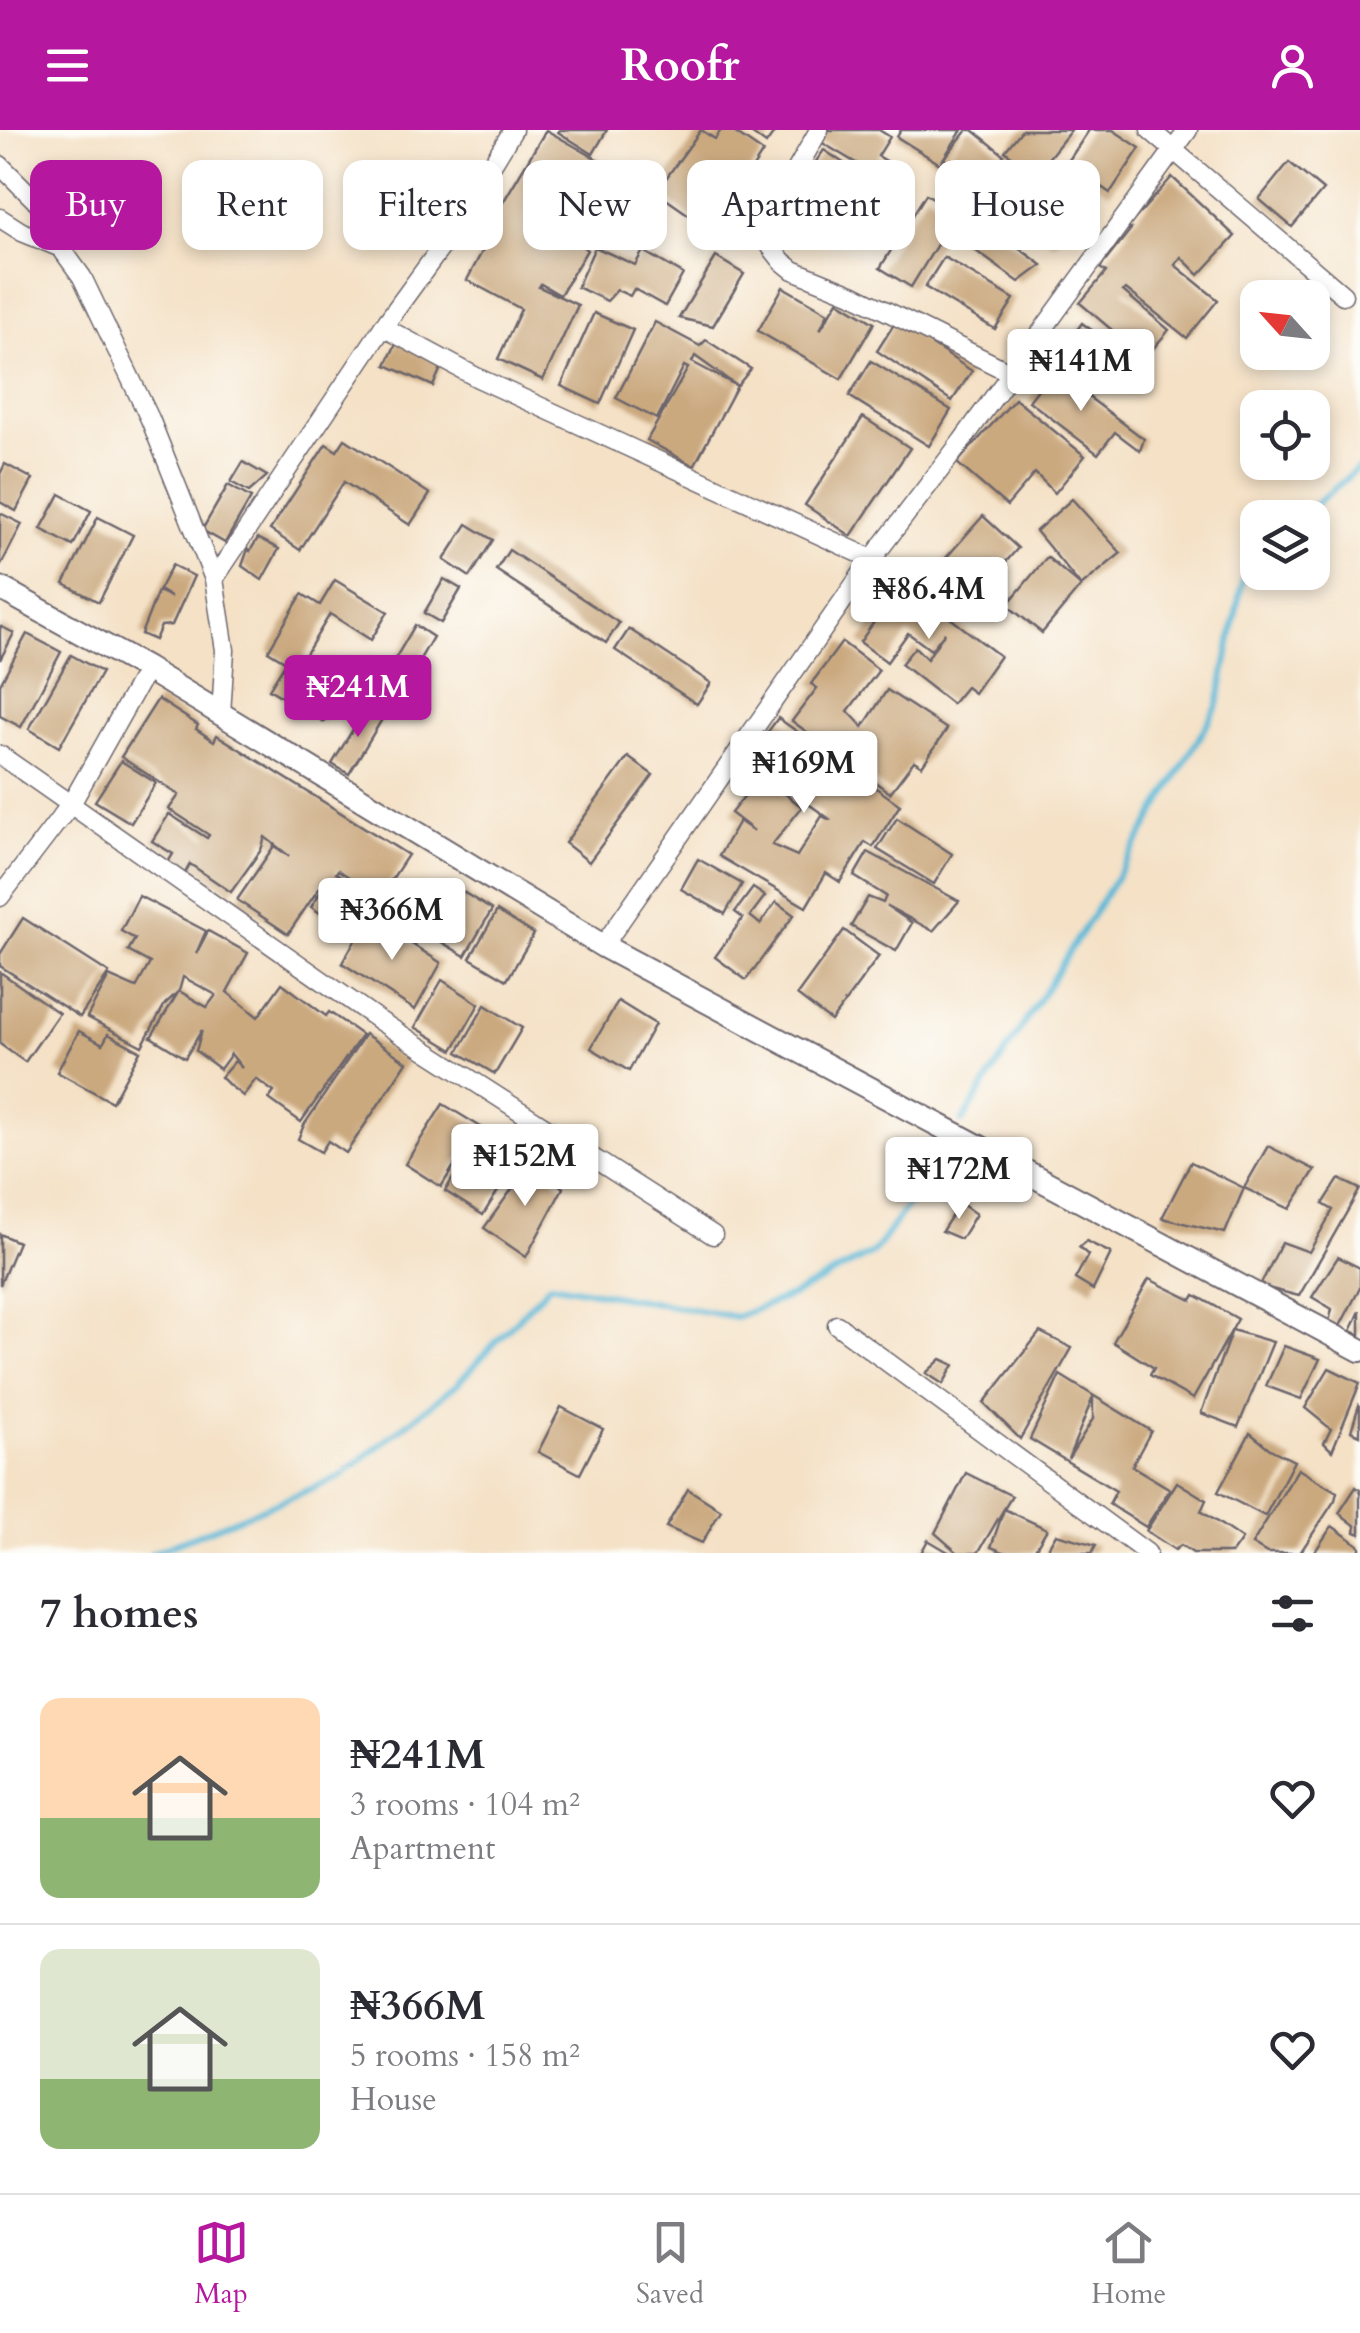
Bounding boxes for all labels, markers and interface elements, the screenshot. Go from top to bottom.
text: Roofr [620,35,740,96]
icon: menu [40,38,95,93]
icon: person [1265,38,1320,93]
chip: Buy [30,160,162,250]
chip: Rent [182,160,323,250]
chip: Filters [343,160,503,250]
chip: New [523,160,667,250]
chip: Apartment [687,160,915,250]
chip: House [935,160,1100,250]
north arrow [1240,280,1330,370]
map controls [1240,280,1330,590]
pin: ₦141M [1011,329,1151,414]
text: ₦141M [1029,339,1133,383]
button: locate [1240,390,1330,480]
button: layers [1240,500,1330,590]
pin: ₦86.4M [848,557,1010,642]
text: ₦86.4M [873,567,985,611]
pin: ₦241M [288,655,428,740]
text: ₦241M [306,665,410,709]
pin: ₦169M [734,731,874,816]
text: ₦169M [752,741,856,785]
pin: ₦366M [322,878,462,963]
text: ₦366M [340,888,444,932]
pin: ₦152M [455,1124,595,1209]
text: ₦152M [473,1134,577,1178]
pin: ₦172M [889,1137,1029,1222]
text: ₦172M [907,1147,1011,1191]
text: 7 homes [40,1585,198,1642]
icon: filters [1265,1586,1320,1641]
text: ₦241M [350,1726,486,1783]
icon: home [120,1738,240,1858]
icon: heart [1265,1771,1320,1826]
text: 3 rooms · 104 m² [350,1783,580,1827]
text: Apartment [350,1827,495,1871]
text: ₦366M [350,1977,486,2034]
icon: home [120,1989,240,2109]
icon: heart [1265,2022,1320,2077]
text: 5 rooms · 158 m² [350,2034,580,2078]
text: House [350,2078,437,2122]
tab: Map [194,2215,249,2313]
tab: Saved [636,2215,704,2313]
tab: Home [1091,2215,1166,2313]

